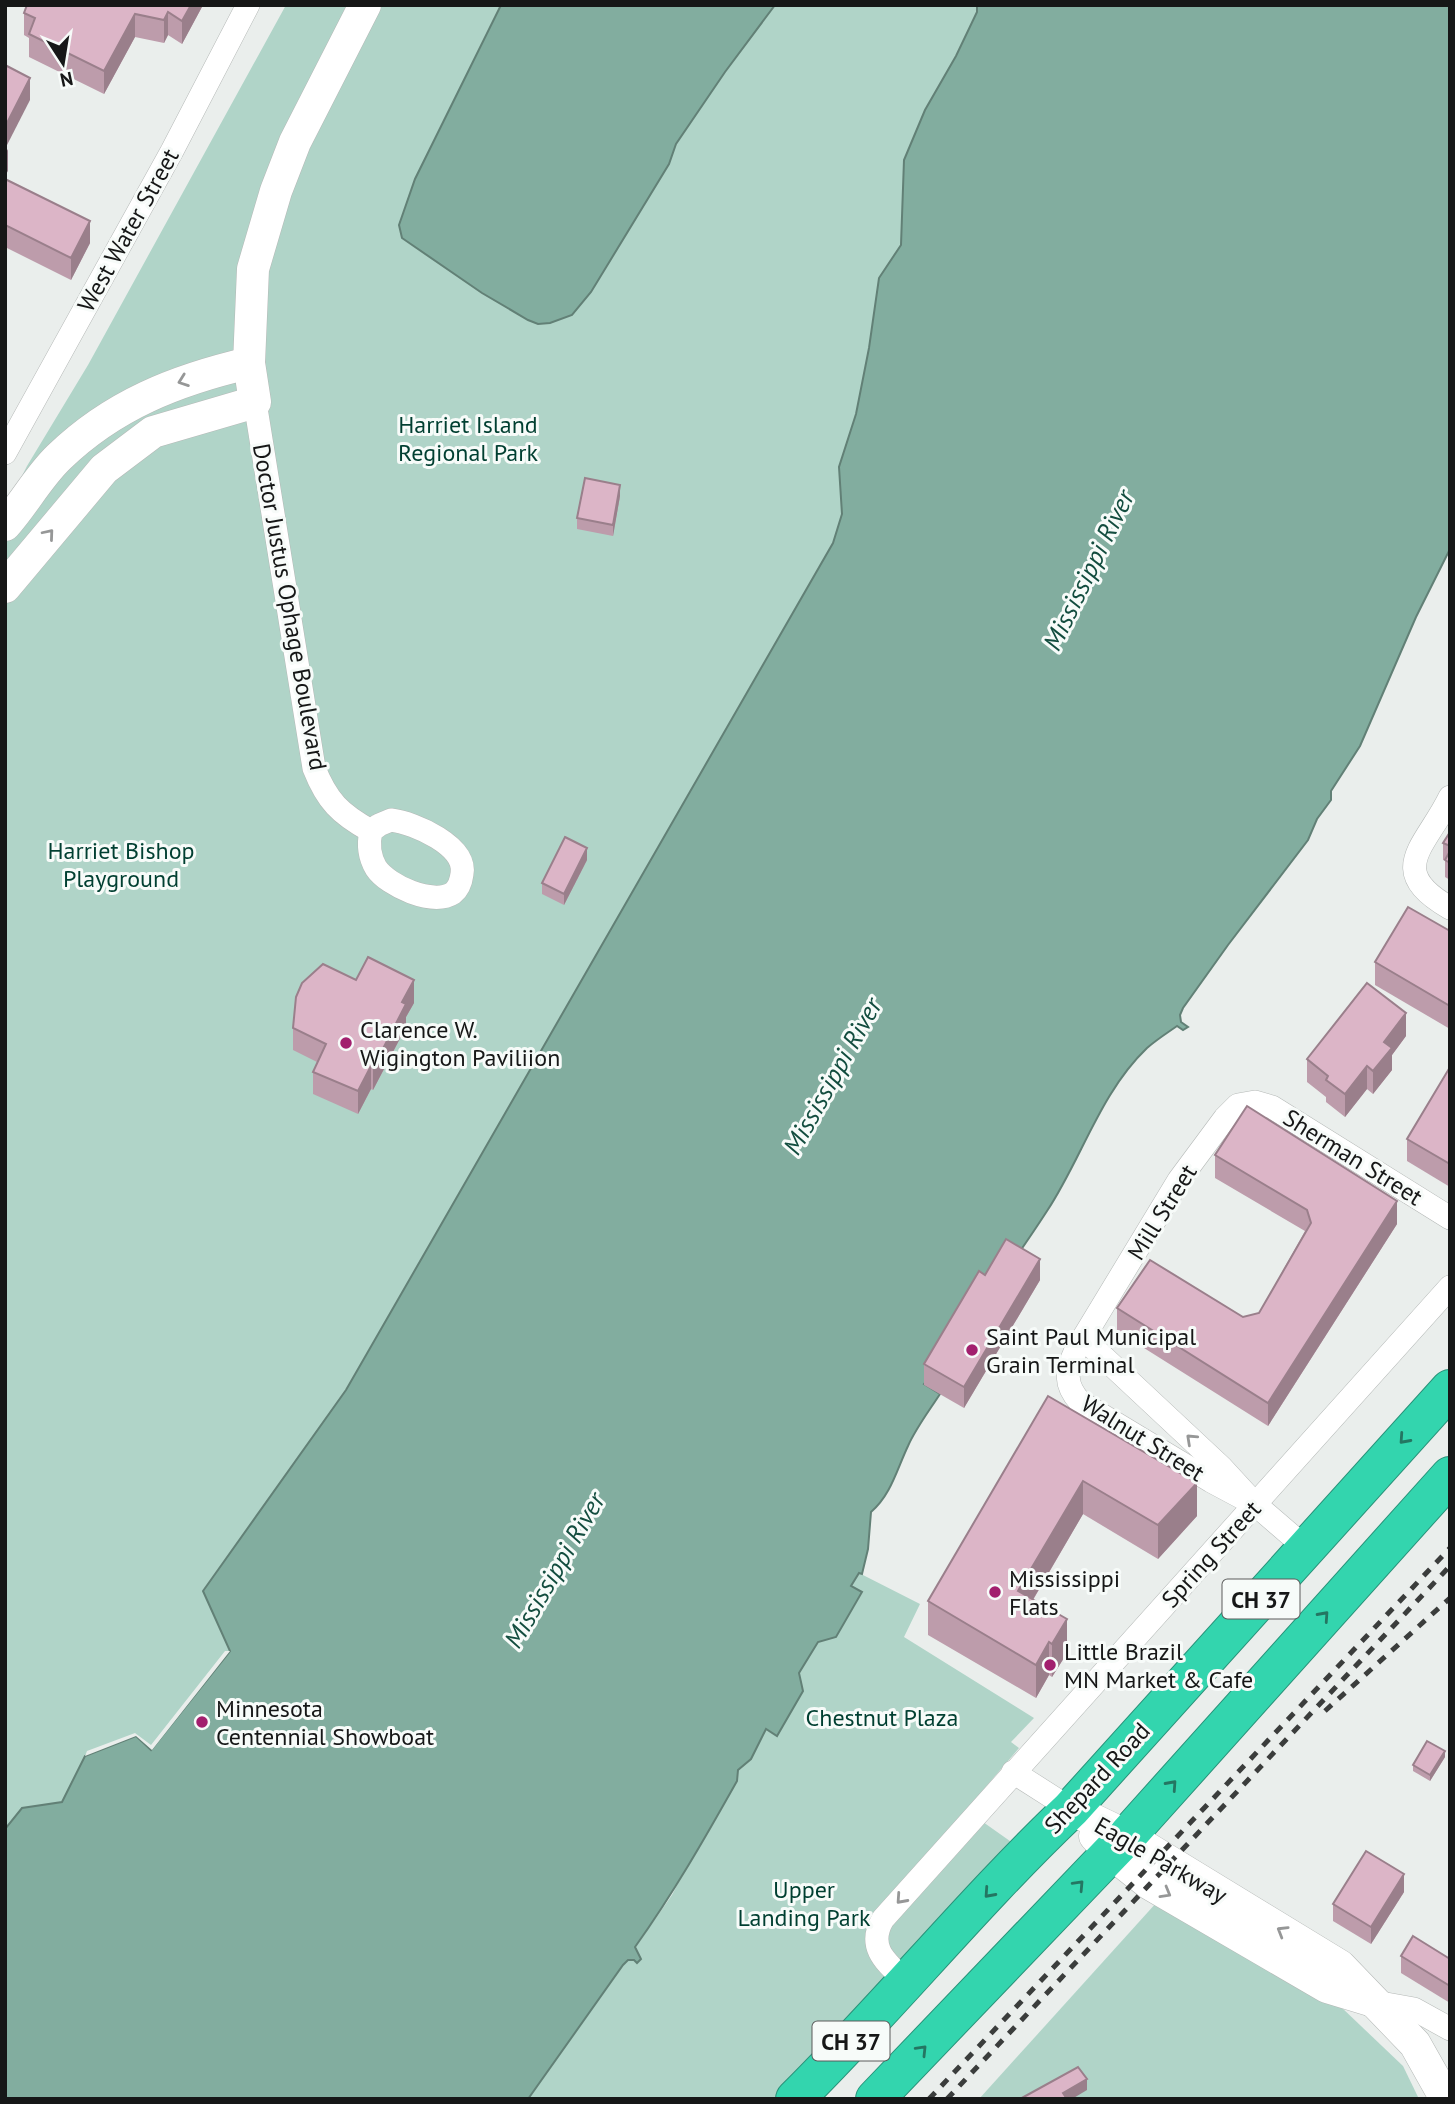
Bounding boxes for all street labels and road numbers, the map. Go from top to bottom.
street label: West Water Street [70,143,186,317]
street label: Doctor Justus Ophage Boulevard [246,441,334,773]
street label: Sherman Street [1278,1102,1428,1212]
street label: Mill Street [1120,1158,1204,1266]
street label: Walnut Street [1076,1388,1210,1488]
street label: Spring Street [1155,1494,1267,1614]
road number: CH 37 [1222,1580,1300,1618]
street label: Shepard Road [1037,1716,1157,1840]
street label: Eagle Parkway [1089,1810,1233,1910]
road number: CH 37 [812,2022,890,2060]

